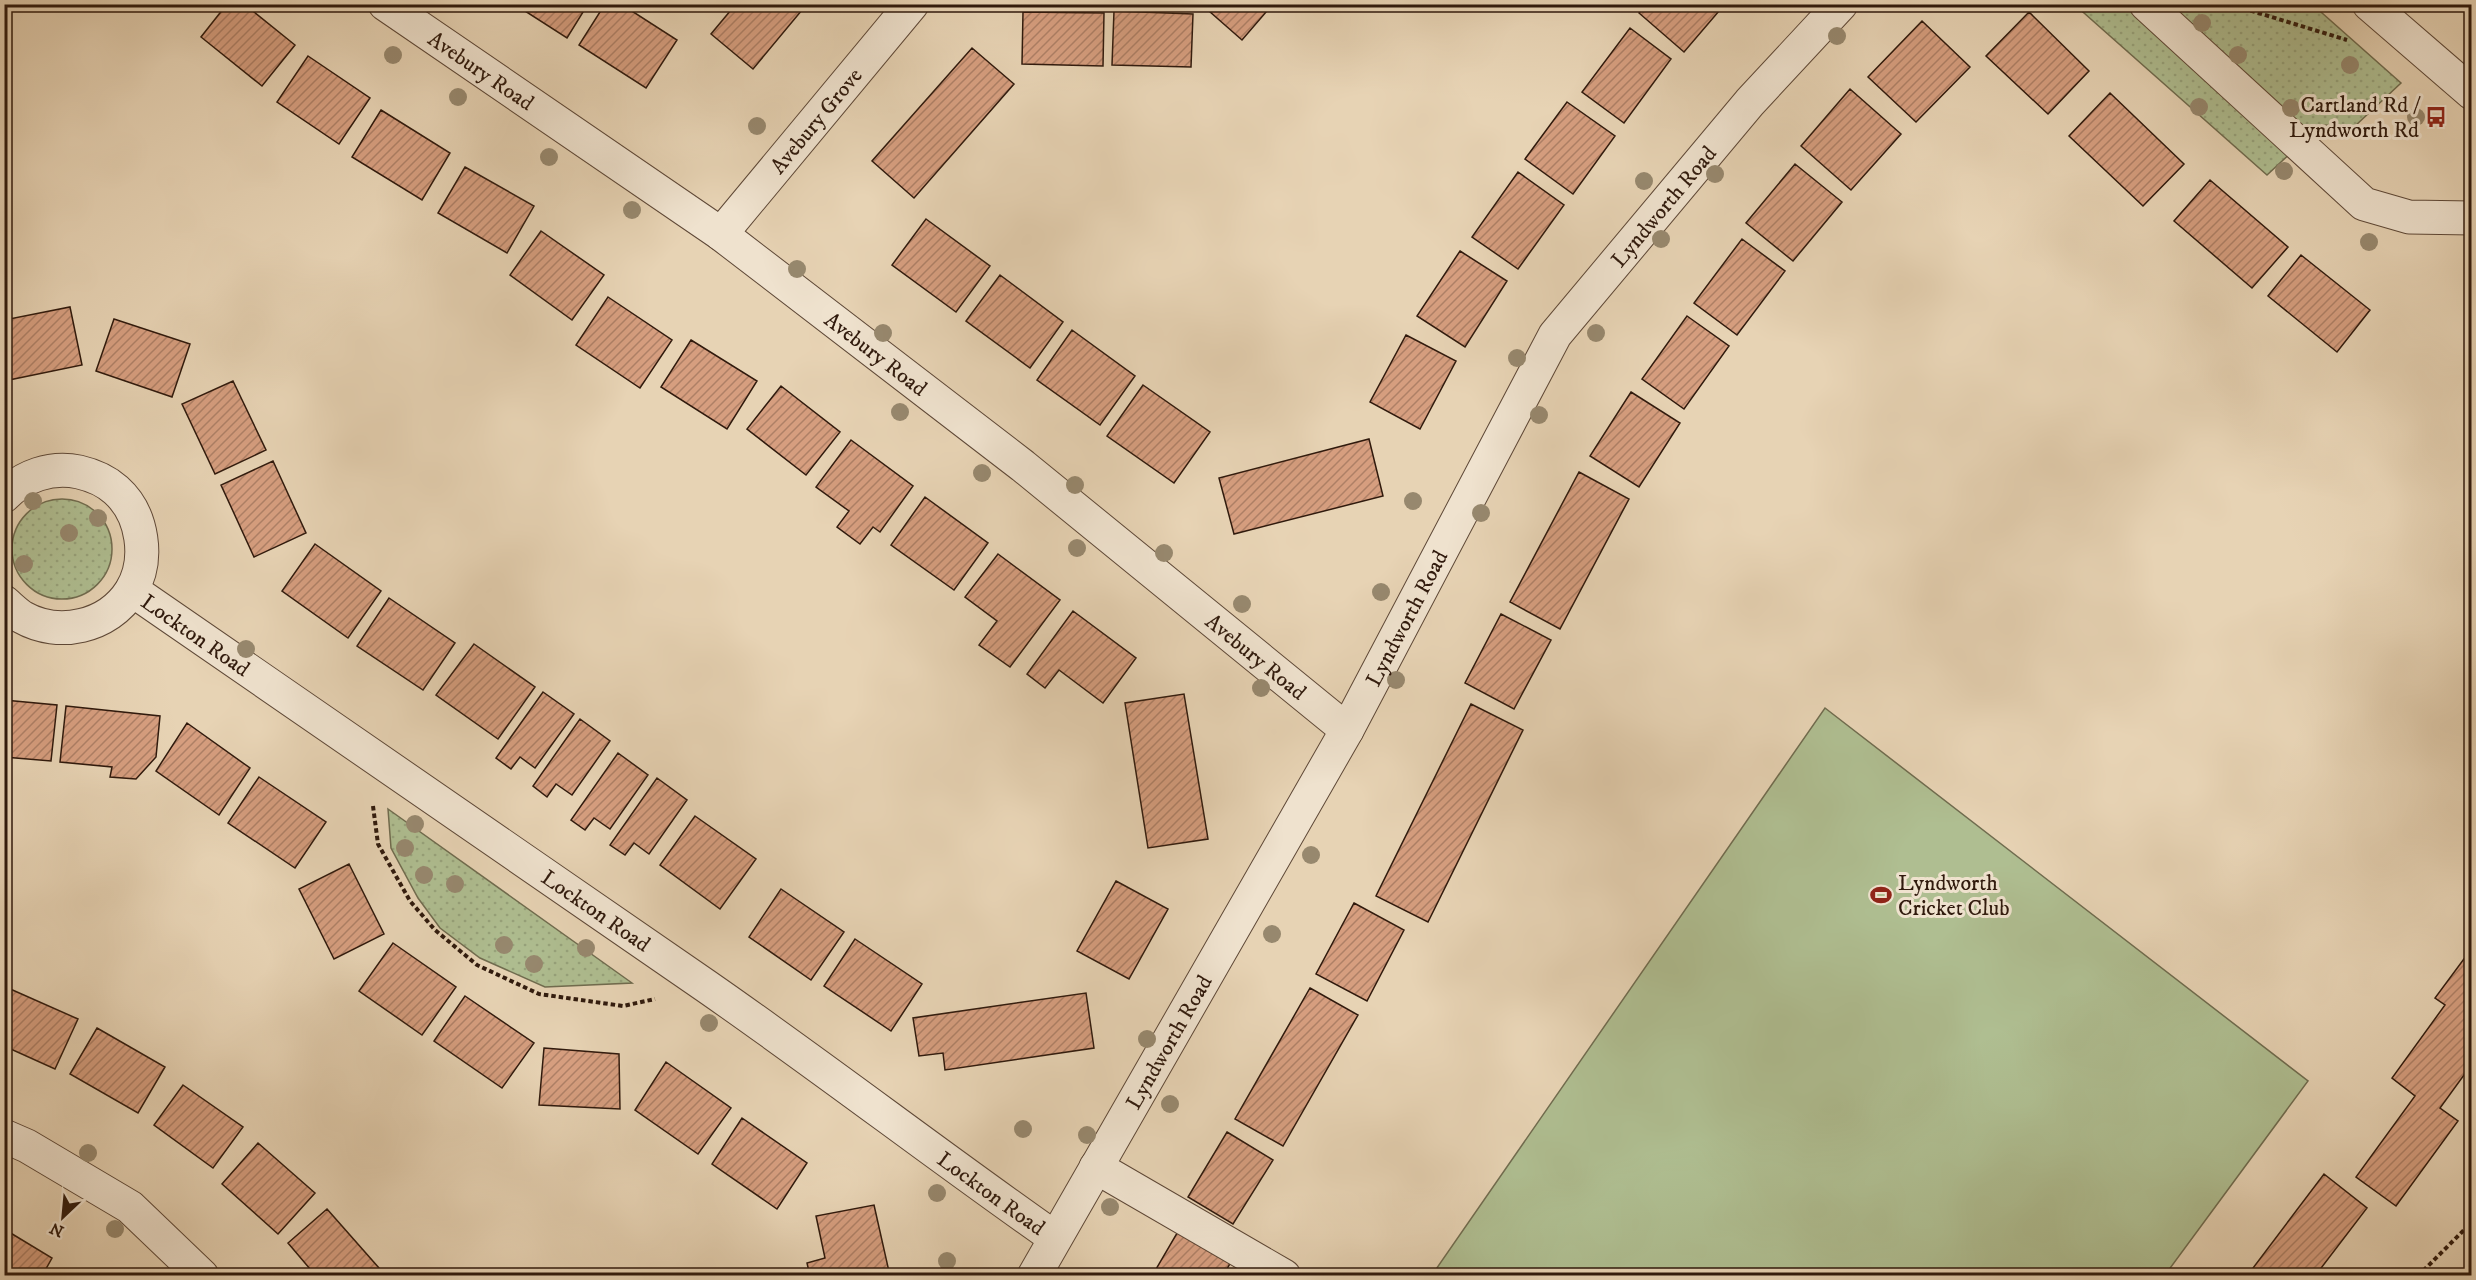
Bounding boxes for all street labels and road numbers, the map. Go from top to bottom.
street label: Avebury Road [423,26,539,117]
street label: Avebury Grove [765,63,869,180]
street label: Lyndworth Road [1606,141,1723,273]
street label: Avebury Road [819,307,932,402]
street label: Lyndworth Road [1360,546,1454,691]
street label: Lockton Road [136,589,255,683]
street label: Avebury Road [1199,608,1311,706]
street label: Lockton Road [536,864,655,958]
street label: Lyndworth Road [1121,971,1219,1114]
street label: Lockton Road [932,1146,1050,1242]

